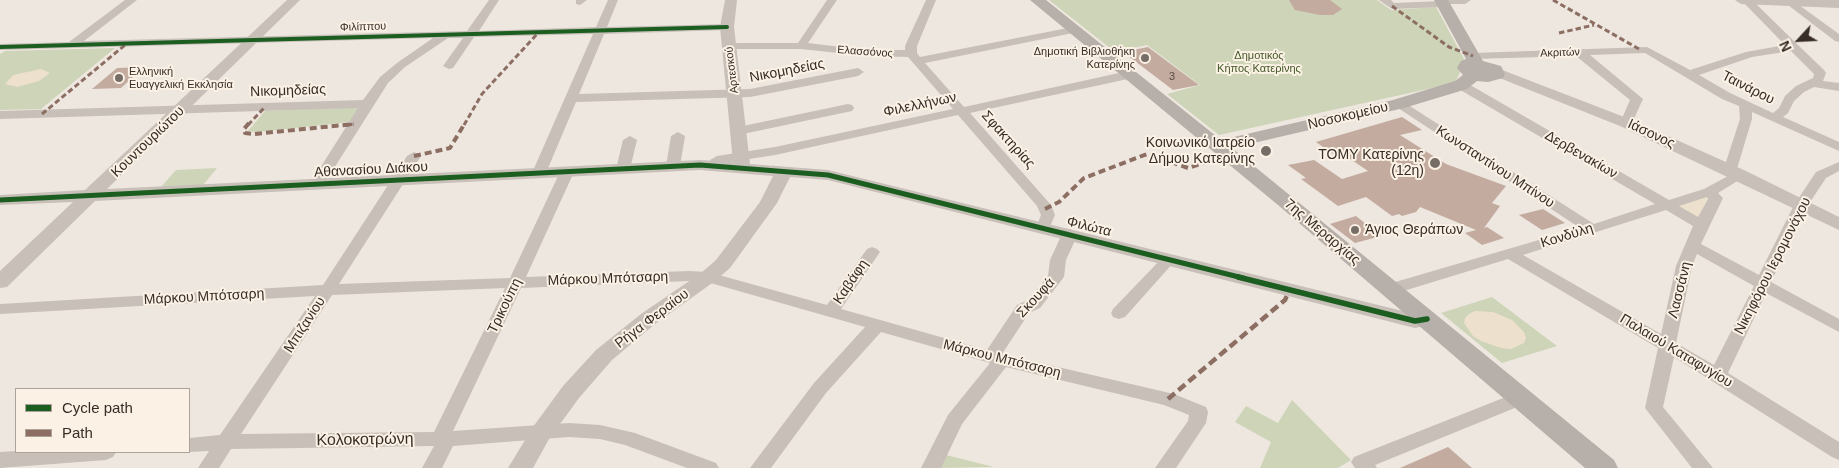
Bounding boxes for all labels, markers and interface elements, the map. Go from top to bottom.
north arrow [1774,15,1824,65]
street label: Φιλίππου [340,20,386,34]
text: N [1776,38,1795,54]
street label: Ελασσόνος [837,43,893,61]
place label: Δημοτική Βιβλιοθήκη Κατερίνης [1034,45,1135,71]
street label: Αρτεσκού [723,46,741,94]
street label: Ακριτών [1540,46,1580,60]
park label: Δημοτικός Κήπος Κατερίνης [1217,49,1301,75]
marker: Δημοτική Βιβλιοθήκη Κατερίνης [1139,52,1151,64]
street label: Νικομηδείας [748,56,826,86]
place label: Ελληνική Ευαγγελική Εκκλησία [129,65,233,91]
street label: Ταινάρου [1719,68,1777,108]
house number: 3 [1169,70,1175,84]
marker: Ελληνική Ευαγγελική Εκκλησία [113,72,125,84]
street label: Νικομηδείας [250,81,326,101]
street label: Φιλελλήνων [882,89,958,121]
street label: Νοσοκομείου [1306,99,1390,133]
street label: Κουντουριώτου [108,103,188,181]
street label: Σφακτηρίας [978,108,1038,172]
street label: Ιάσονος [1625,116,1677,152]
street label: Κωνσταντίνου Μπίνου [1433,122,1557,212]
street label: Δερβενακίων [1542,127,1620,183]
place label: Κοινωνικό Ιατρείο Δήμου Κατερίνης [1146,135,1255,168]
marker: Κοινωνικό Ιατρείο Δήμου Κατερίνης [1259,144,1273,158]
place label: ΤΟΜΥ Κατερίνης (12η) [1318,147,1424,180]
marker: ΤΟΜΥ Κατερίνης (12η) [1428,156,1442,170]
street label: Αθανασίου Διάκου [314,159,428,181]
street label: Νικηφόρου Ιερομονάχου [1731,195,1815,337]
street label: 7ης Μεραρχίας [1281,196,1363,268]
street label: Φιλώτα [1065,213,1113,241]
street label: Κονδύλη [1539,220,1595,252]
place label: Άγιος Θεράπων [1365,222,1463,238]
marker: Άγιος Θεράπων [1349,224,1361,236]
street label: Καβάφη [830,256,872,308]
street label: Λασσάνη [1665,260,1695,320]
street label: Μάρκου Μπότσαρη [547,269,669,289]
street label: Σκουφά [1013,275,1059,321]
street label: Τρικούπη [484,276,526,336]
street label: Μάρκου Μπότσαρη [143,285,265,309]
street label: Ρήγα Φεραίου [612,286,692,352]
street label: Μπιζανίου [281,294,329,356]
street label: Παλαιού Καταφυγίου [1617,311,1735,391]
street label: Μάρκου Μπότσαρη [941,336,1063,382]
legend [15,388,190,453]
text: Cycle path [62,399,133,416]
text: Path [62,424,93,441]
street label: Κολοκοτρώνη [316,430,414,450]

